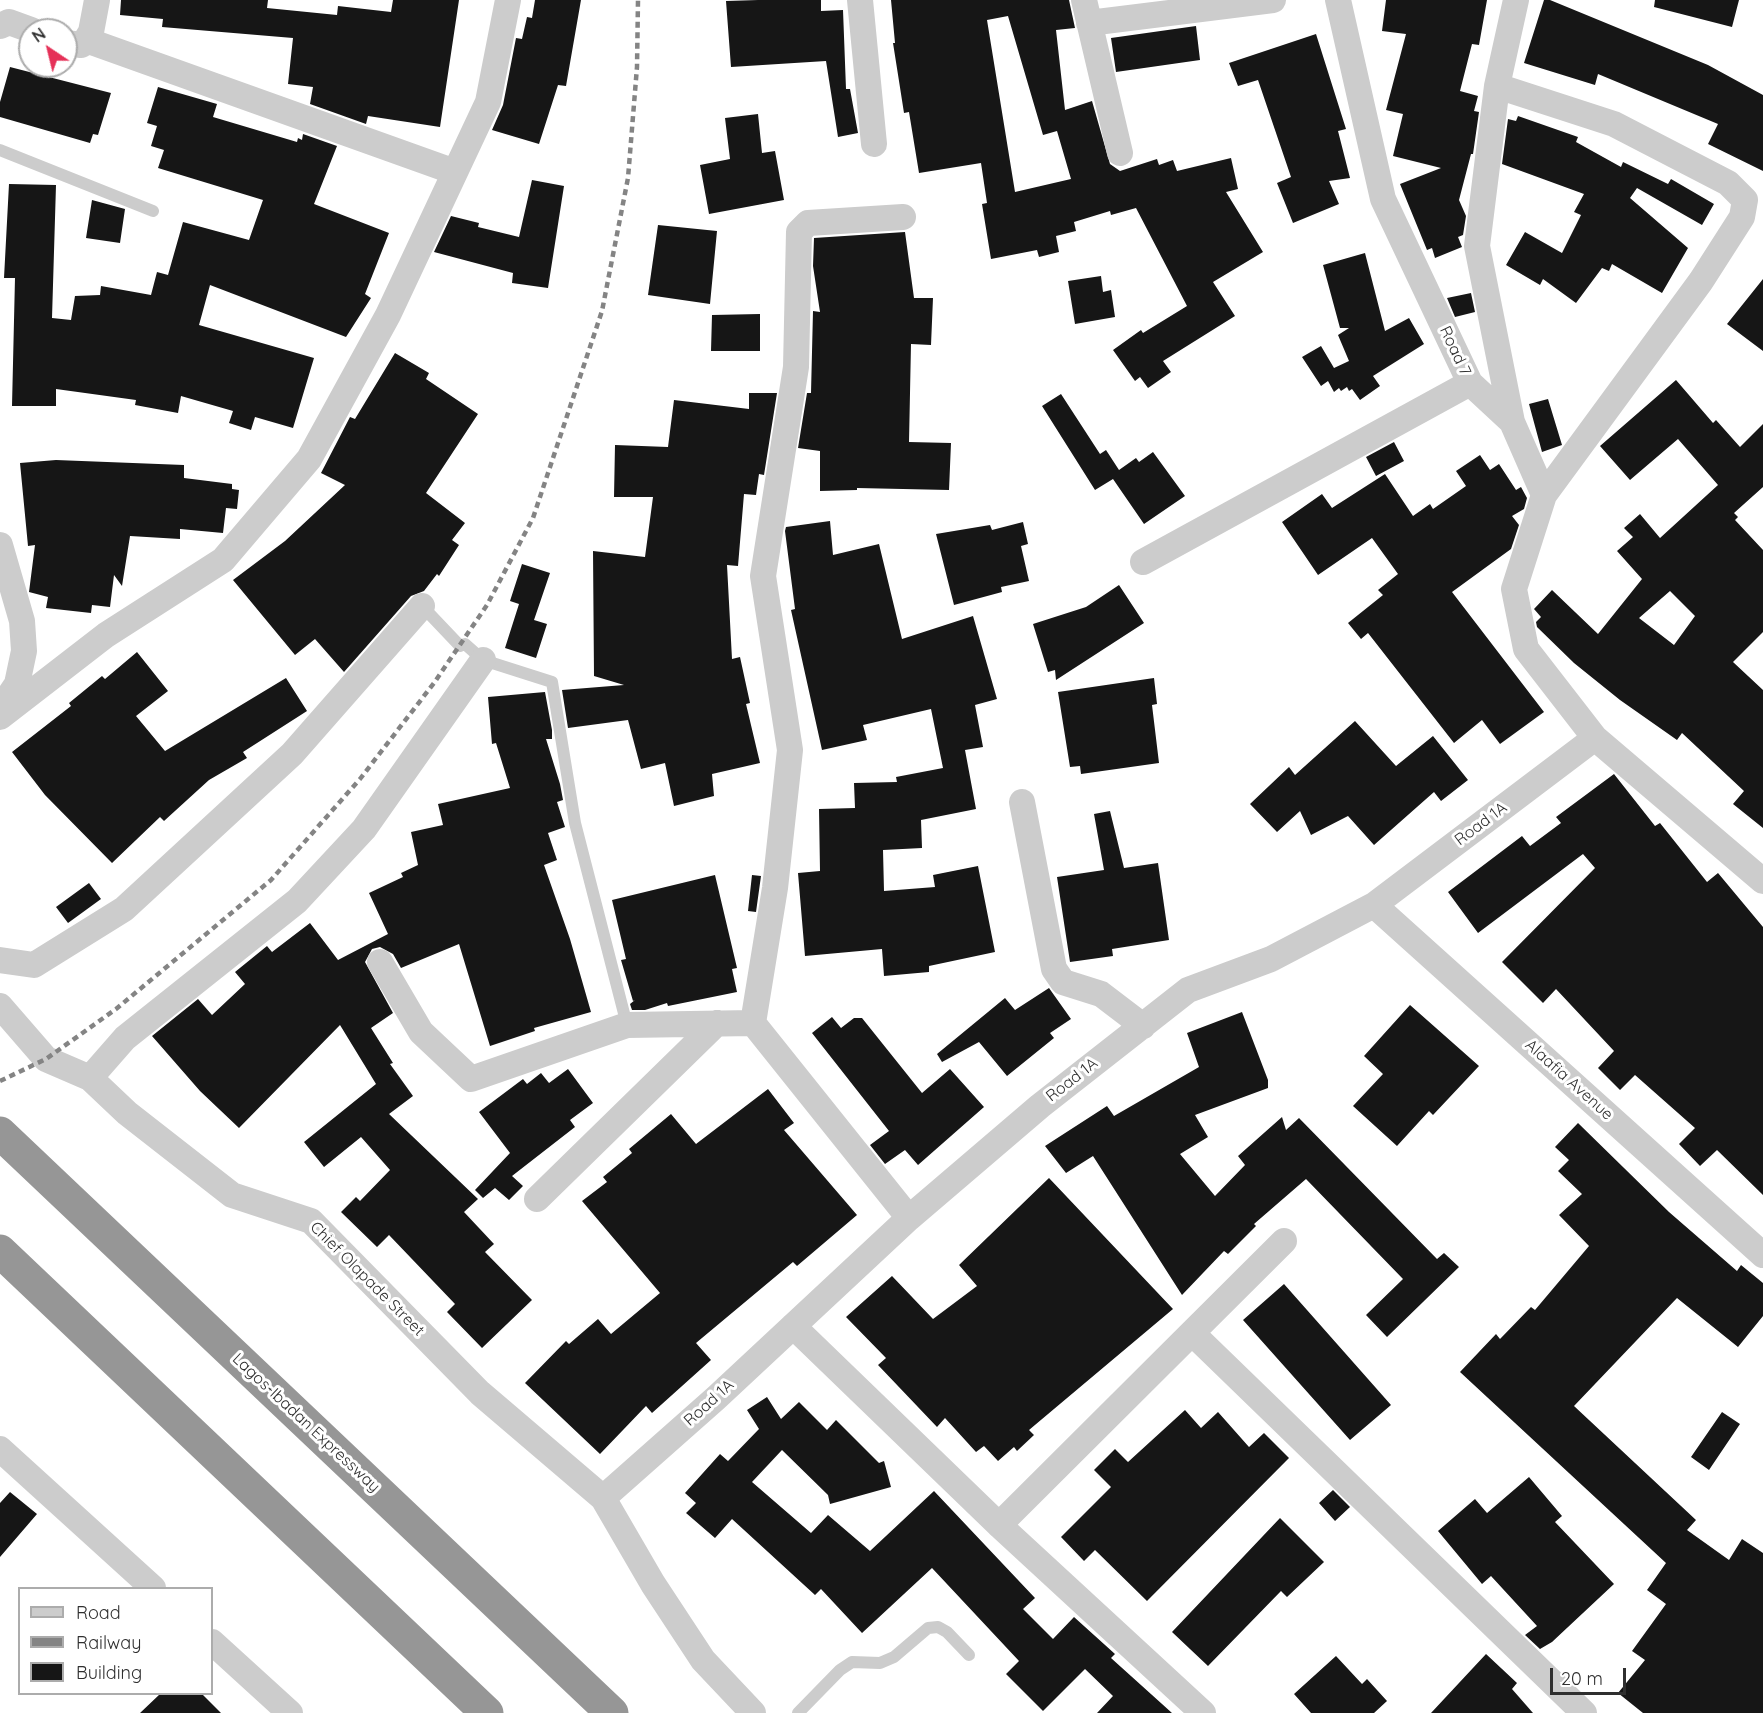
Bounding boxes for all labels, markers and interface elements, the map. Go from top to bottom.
north arrow [18,18,78,78]
text: N [28,23,49,46]
street label: Road 7 [1435,323,1475,379]
street label: Road 1A [1451,798,1511,850]
street label: Alaafia Avenue [1521,1036,1617,1124]
street label: Road 1A [1042,1054,1102,1106]
street label: Chief Olapade Street [306,1218,428,1340]
street label: Lagos-Ibadan Expressway [228,1350,384,1496]
street label: Road 1A [680,1376,738,1430]
legend [18,1587,213,1695]
text: Road [76,1601,121,1624]
text: Railway [76,1631,142,1654]
scale bar [1553,1656,1630,1694]
text: Building [76,1661,142,1684]
text: 20 m [1561,1667,1603,1690]

